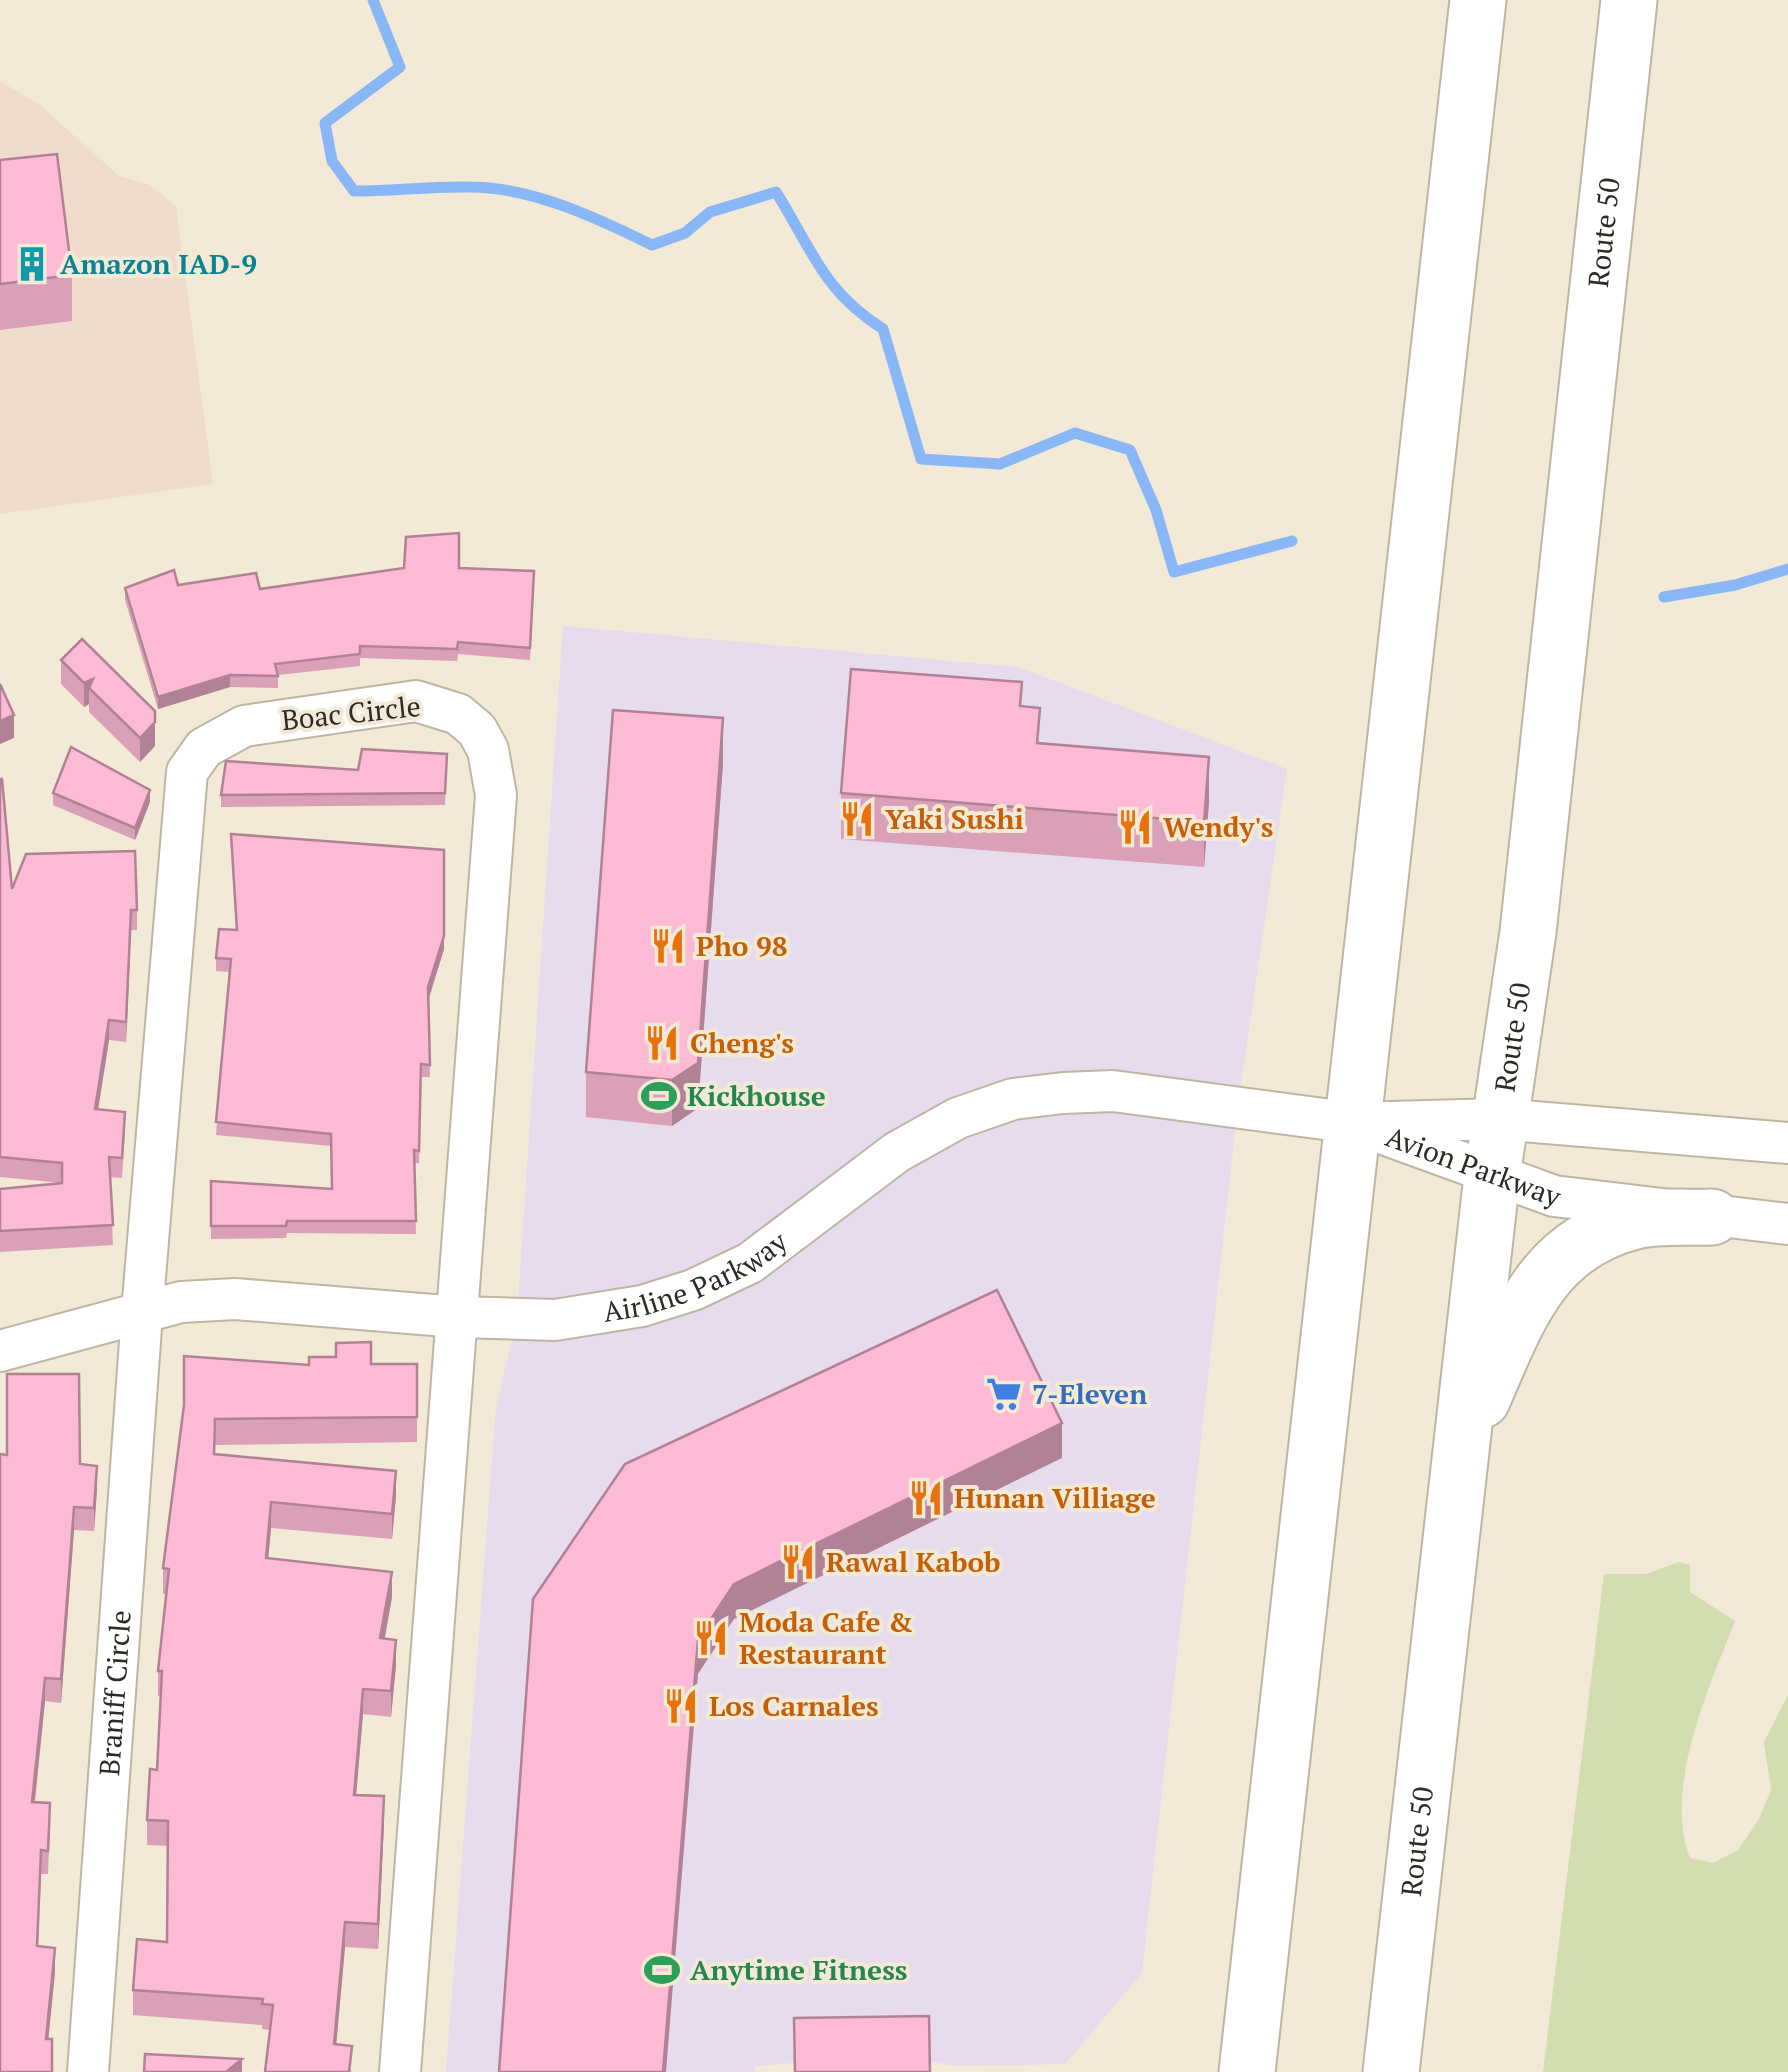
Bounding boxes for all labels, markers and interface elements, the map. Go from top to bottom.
street label: Route 50 [1579,176,1628,289]
building icon: Amazon IAD-9 [13,245,51,283]
place label: Amazon IAD-9 [60,245,257,282]
street label: Boac Circle [280,687,422,738]
restaurant icon: Yaki Sushi [838,800,876,838]
place label: Yaki Sushi [885,800,1024,837]
restaurant icon: Wendy's [1116,808,1154,846]
place label: Wendy's [1163,808,1273,845]
restaurant icon: Pho 98 [649,927,687,965]
place label: Pho 98 [696,927,788,964]
street label: Route 50 [1486,980,1538,1094]
restaurant icon: Cheng's [643,1024,681,1062]
place label: Cheng's [690,1024,794,1061]
sports icon: Kickhouse [640,1077,678,1115]
place label: Kickhouse [687,1077,826,1114]
street label: Avion Parkway [1381,1117,1567,1215]
street label: Airline Parkway [600,1222,795,1330]
supermarket icon: 7-Eleven [985,1375,1023,1413]
place label: 7-Eleven [1032,1375,1147,1412]
restaurant icon: Hunan Villiage [907,1479,945,1517]
place label: Hunan Villiage [954,1479,1156,1516]
restaurant icon: Rawal Kabob [779,1543,817,1581]
place label: Rawal Kabob [826,1543,1001,1580]
place label: Moda Cafe & Restaurant [739,1603,913,1672]
street label: Braniff Circle [90,1609,139,1777]
restaurant icon: Moda Cafe & Restaurant [692,1619,730,1657]
restaurant icon: Los Carnales [662,1687,700,1725]
place label: Los Carnales [709,1687,879,1724]
street label: Route 50 [1392,1785,1441,1898]
sports icon: Anytime Fitness [643,1951,681,1989]
place label: Anytime Fitness [690,1951,907,1988]

